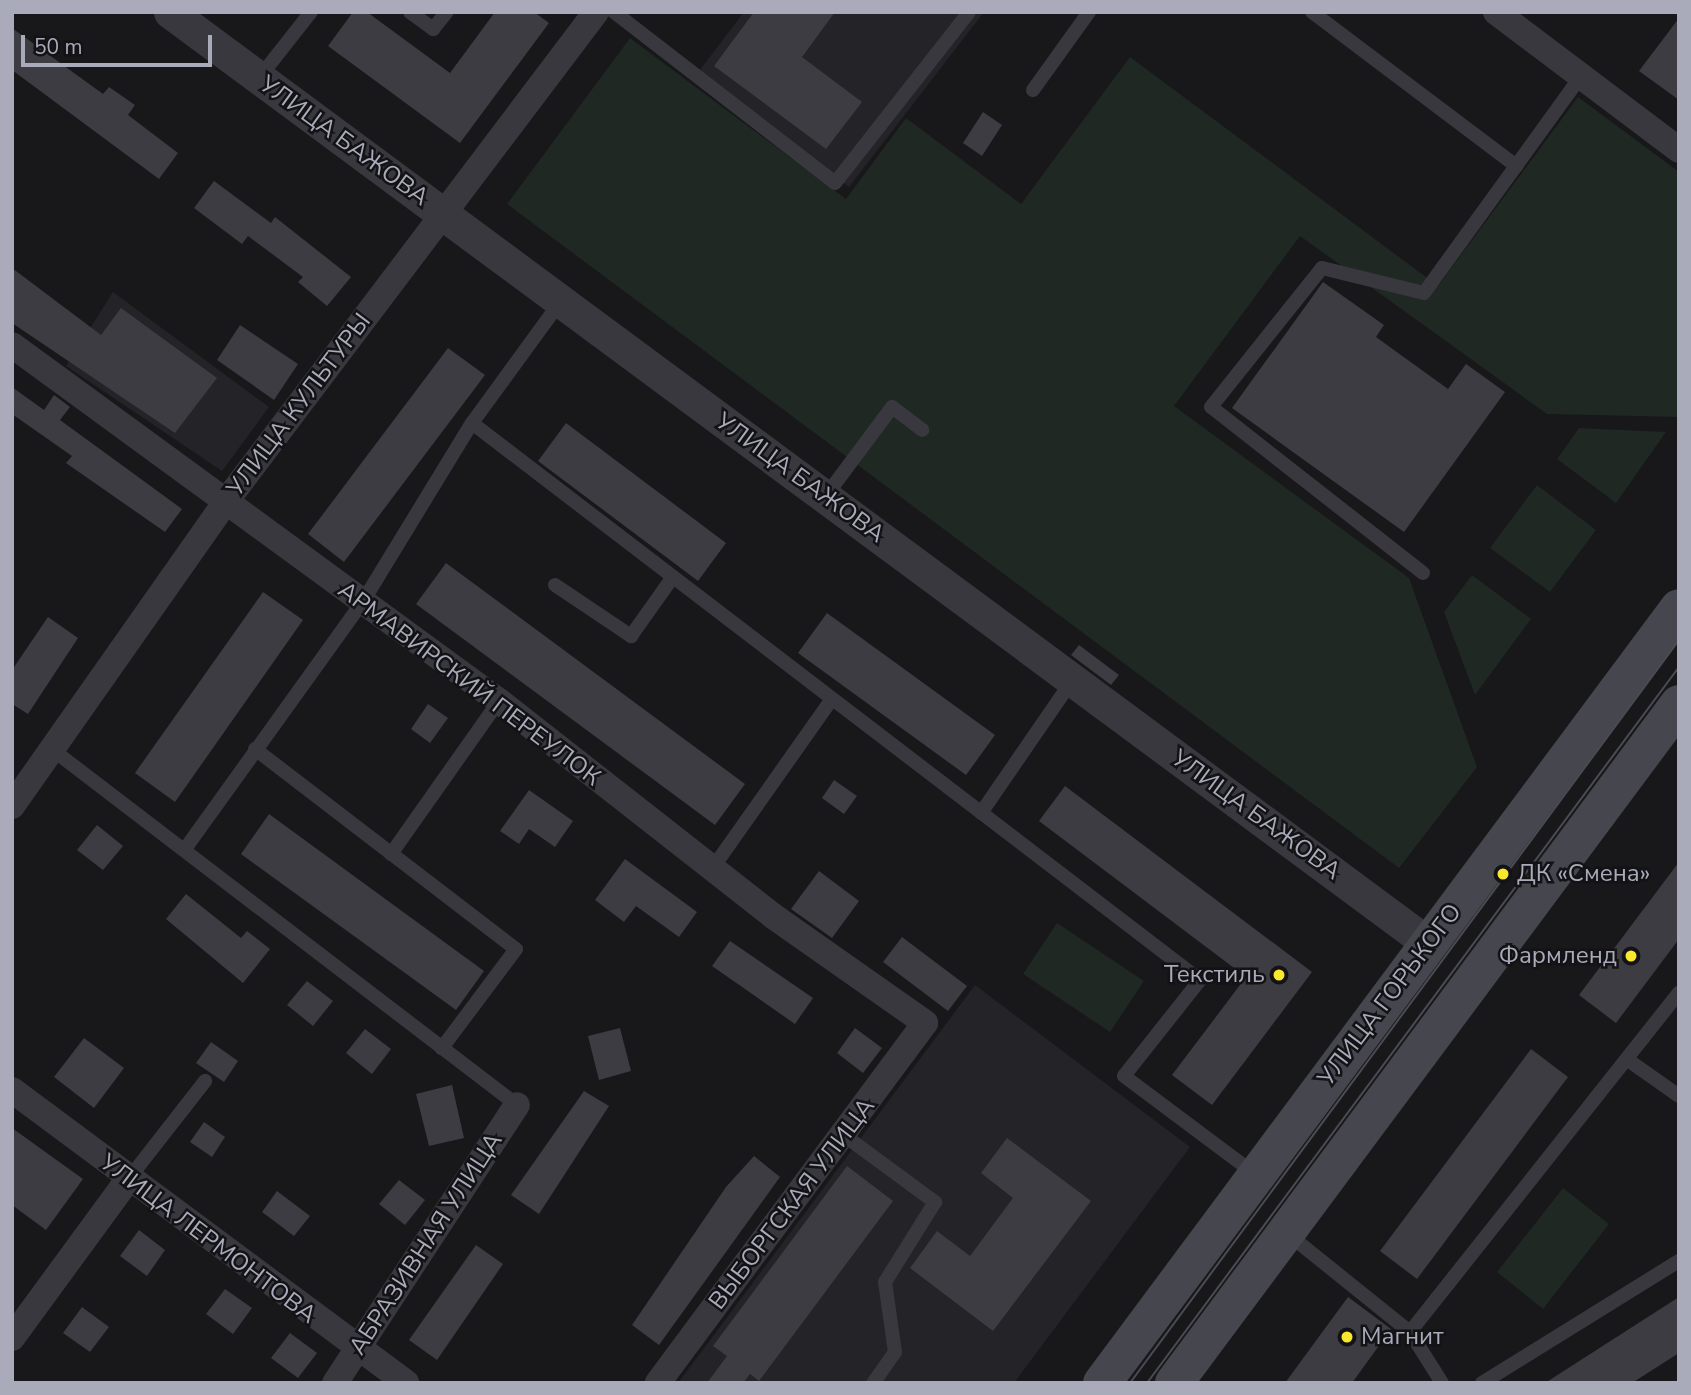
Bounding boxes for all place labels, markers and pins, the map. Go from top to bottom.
place label: ДК «Смена» [1517,860,1650,888]
marker: ДК «Смена» [1495,866,1511,882]
place label: Фармленд [1499,942,1617,970]
marker: Фармленд [1623,948,1639,964]
place label: Текстиль [1164,961,1265,989]
marker: Текстиль [1271,967,1287,983]
place label: Магнит [1361,1323,1444,1351]
marker: Магнит [1339,1329,1355,1345]

